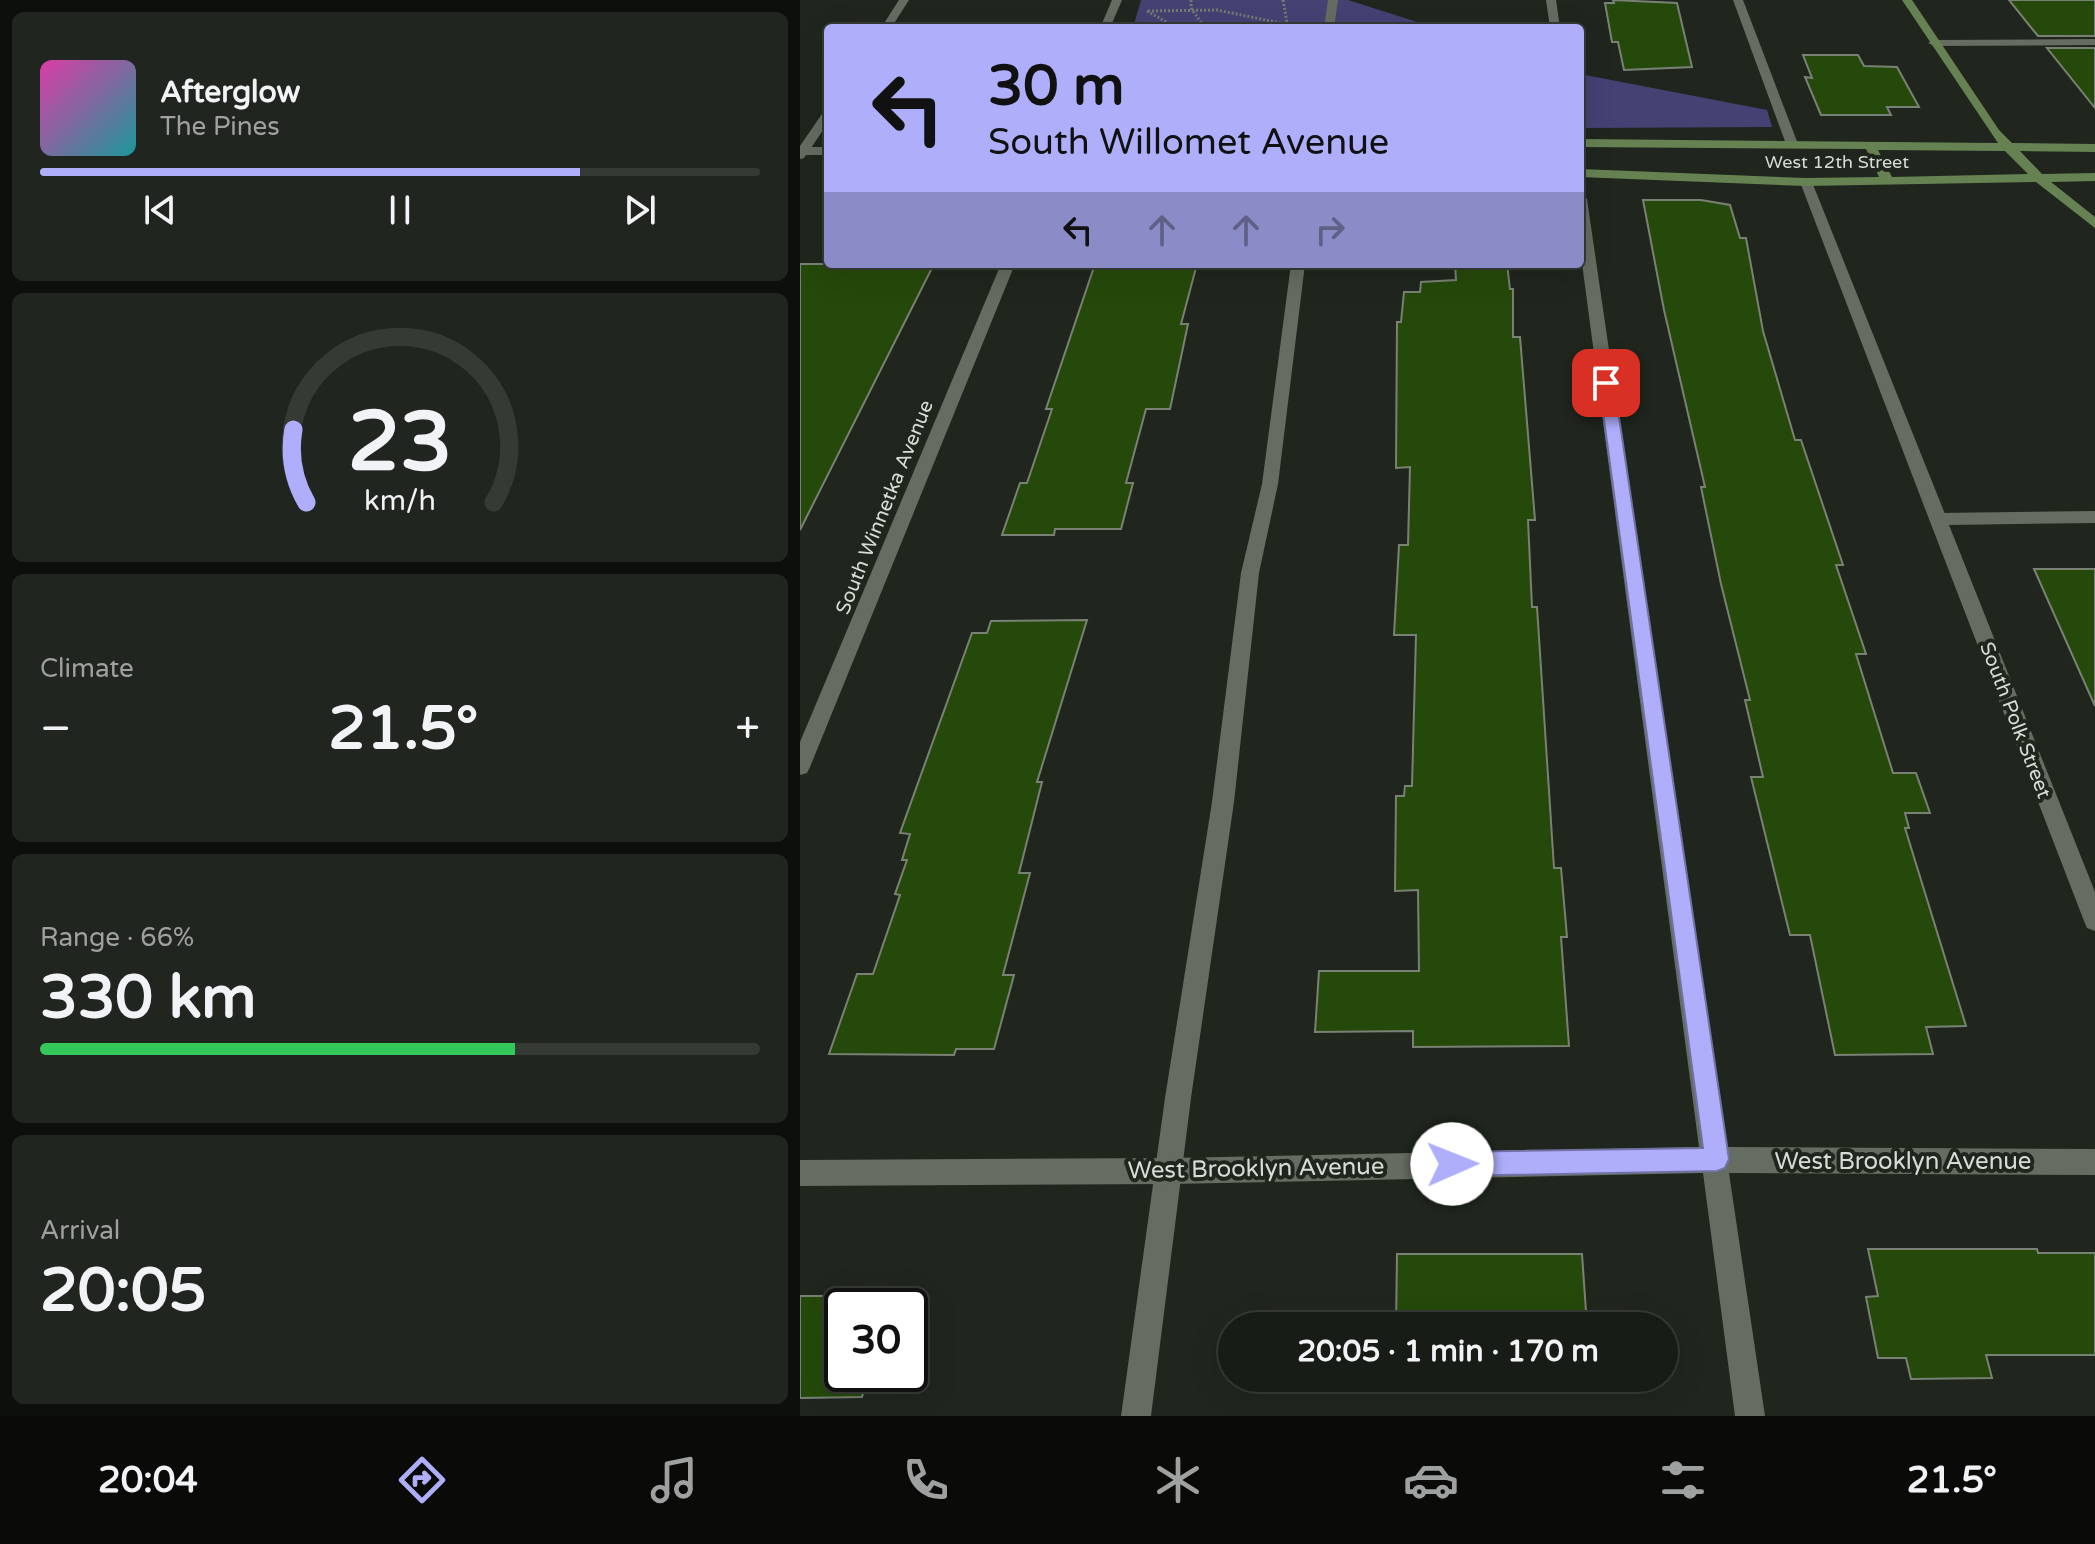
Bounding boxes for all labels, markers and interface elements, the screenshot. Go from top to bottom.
text: 30 m [988,53,1124,120]
icon: left [856,56,960,160]
text: Afterglow [160,74,300,111]
text: The Pines [160,111,280,142]
text: South Willomet Avenue [988,121,1389,164]
street label: West 12th Street [1765,151,1909,173]
icon: previous [138,188,182,232]
icon: pause [378,188,422,232]
icon: next [618,188,662,232]
icon: left [1056,208,1100,252]
icon: ahead [1140,208,1184,252]
icon: ahead [1224,208,1268,252]
icon: right [1308,208,1352,252]
pin [1572,349,1640,417]
icon: arrive [1584,361,1628,405]
text: 23 [348,393,452,493]
street label: South Winnetka Avenue [831,397,939,618]
text: km/h [364,484,436,518]
street label: South Polk Street [1974,639,2056,802]
text: Climate [40,653,134,684]
text: 21.5° [328,693,478,765]
text: − [40,703,71,756]
text: + [735,703,760,756]
text: Range · 66% [40,922,194,953]
text: 330 km [40,962,256,1034]
position arrow [1410,1122,1494,1206]
street label: West Brooklyn Avenue [1775,1147,2031,1176]
street label: West Brooklyn Avenue [1127,1152,1385,1185]
text: Arrival [40,1215,120,1246]
text: 20:05 [40,1255,206,1327]
speed limit sign: 30 [824,1288,928,1392]
text: 20:05 · 1 min · 170 m [1297,1333,1599,1370]
icon: directions [394,1452,450,1508]
icon: music [646,1452,702,1508]
icon: phone [898,1452,954,1508]
icon: climate [1150,1452,1206,1508]
icon: car [1403,1452,1459,1508]
icon: filters [1655,1452,1711,1508]
text: 20:04 [98,1459,198,1502]
text: 21.5° [1907,1459,1997,1502]

